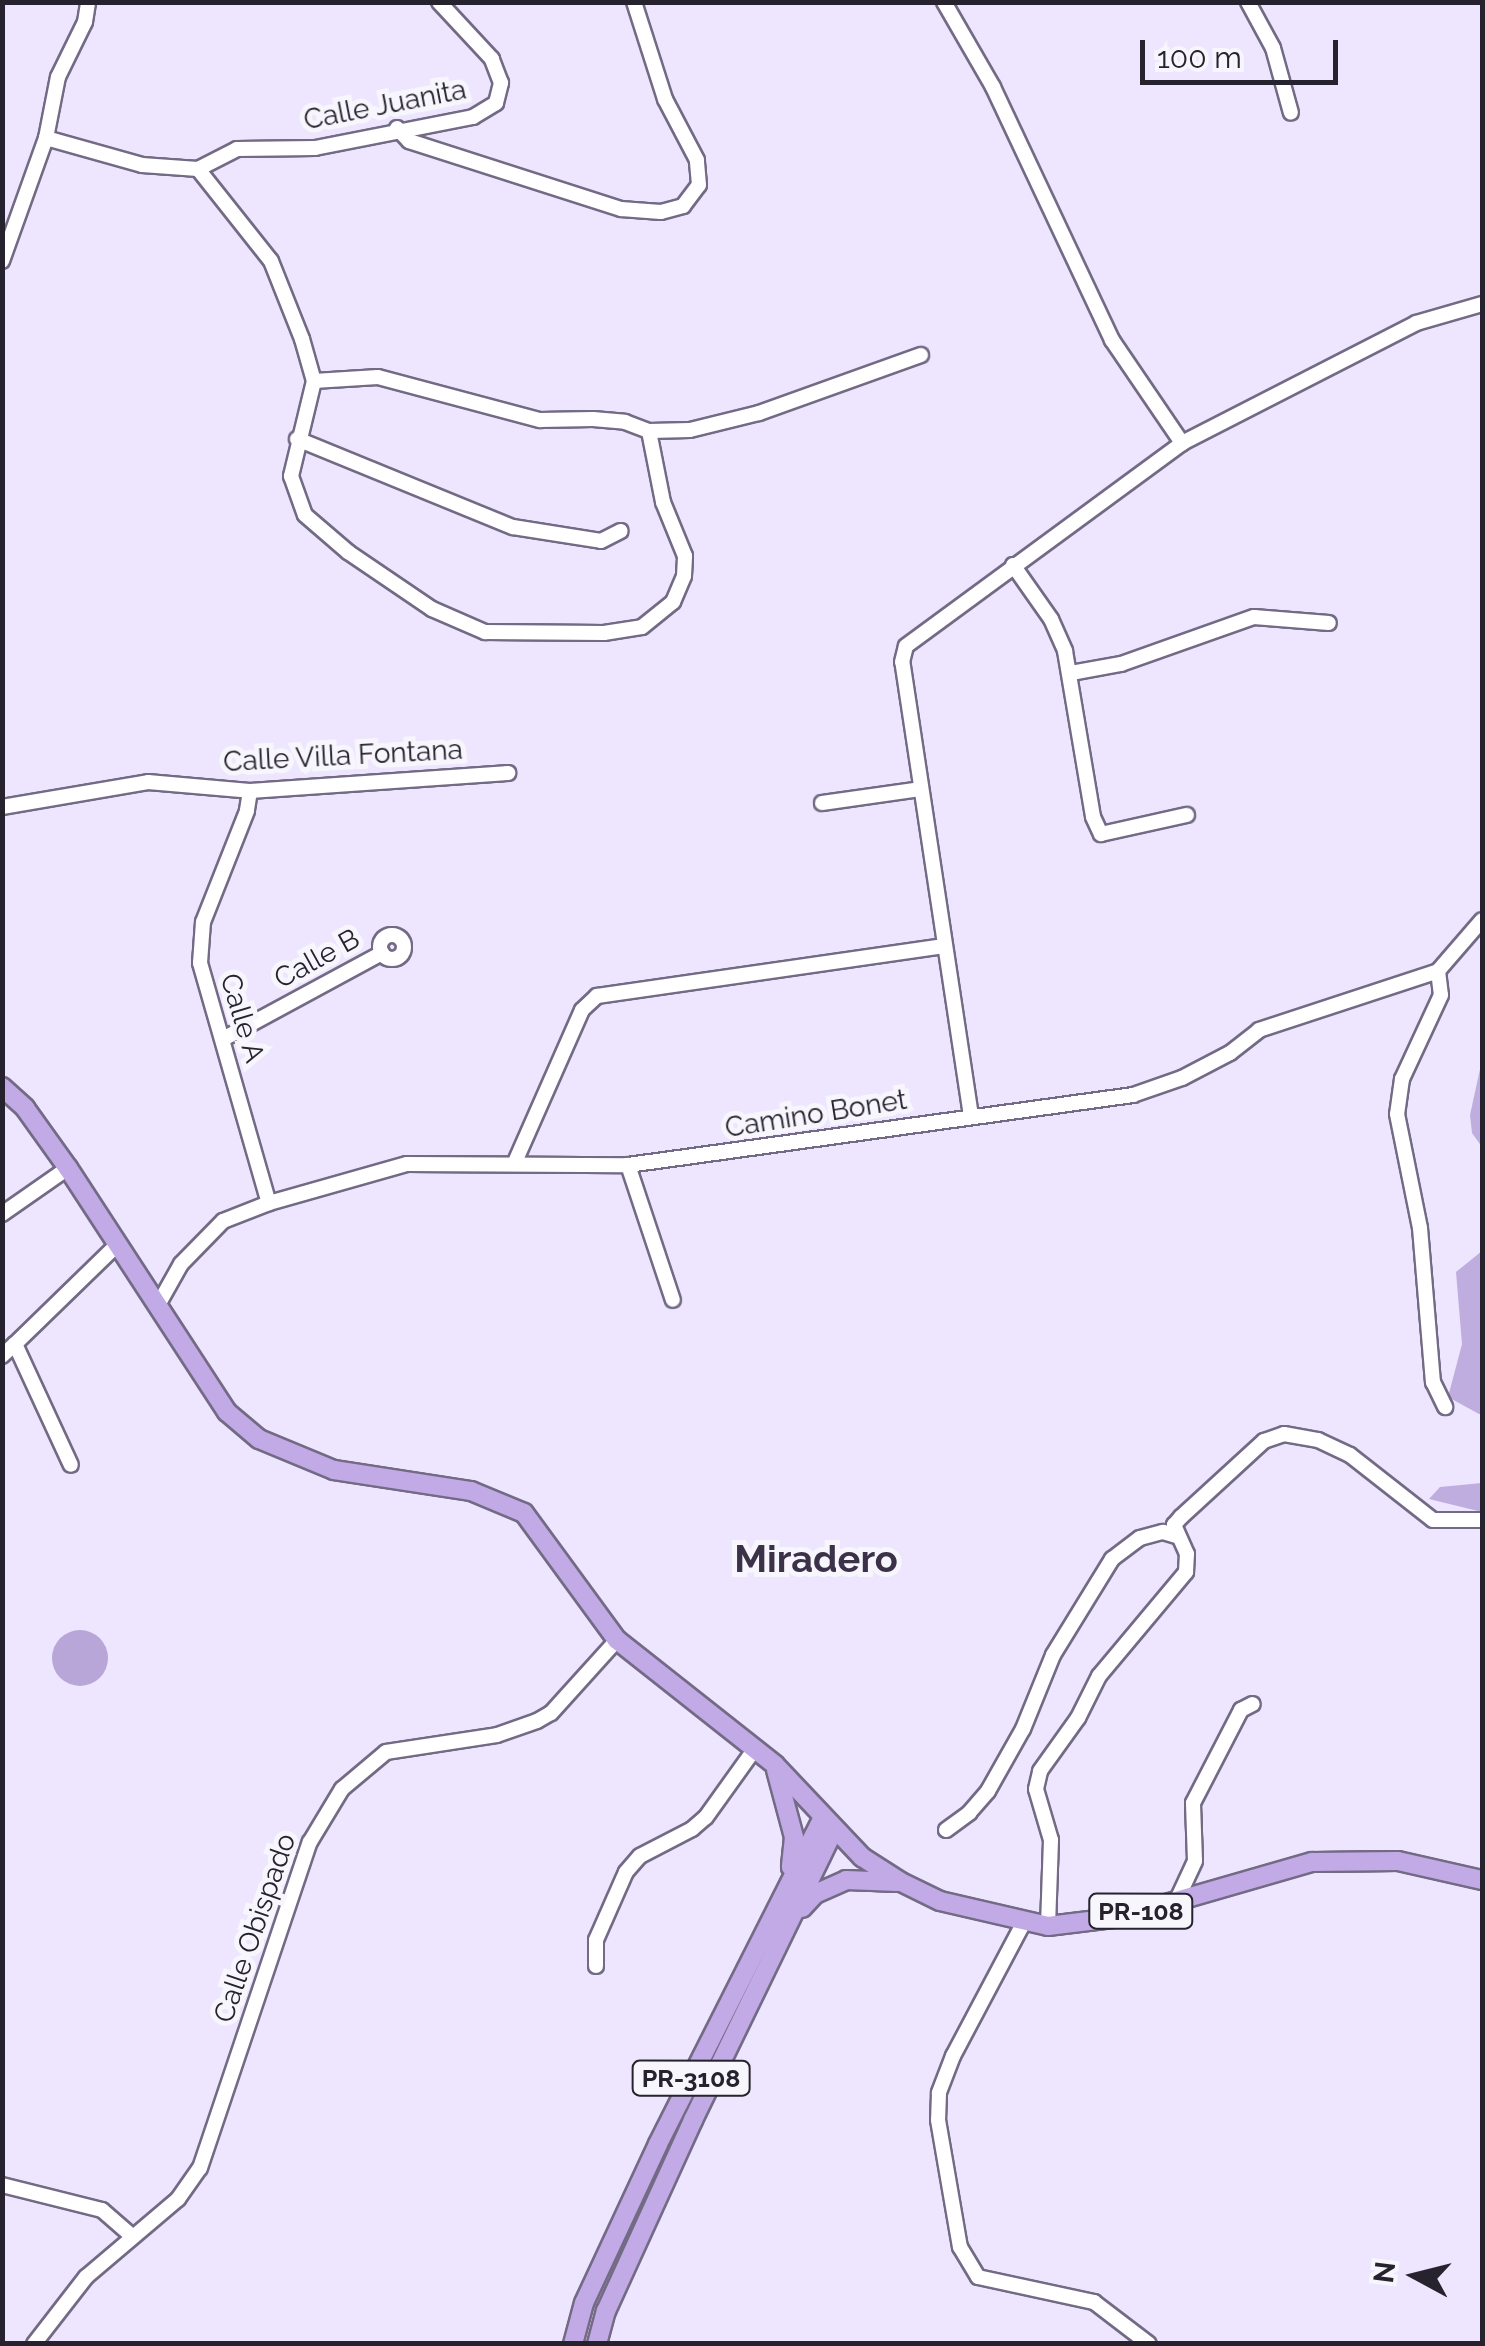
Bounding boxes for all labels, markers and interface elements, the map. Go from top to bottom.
scale bar [1145,20,1342,82]
text: 100 m [1157,40,1242,75]
street label: Calle Juanita [301,73,469,137]
street label: Calle Villa Fontana [222,733,464,779]
street label: Calle B [269,922,365,996]
street label: Calle A [212,969,272,1067]
street label: Camino Bonet [723,1083,909,1145]
district label: Miradero [734,1536,898,1582]
street label: Calle Obispado [207,1829,303,2027]
road number: PR-108 [1086,1891,1196,1931]
road number: PR-3108 [631,2058,751,2098]
north arrow [1365,2226,1465,2326]
text: N [1367,2260,1402,2285]

